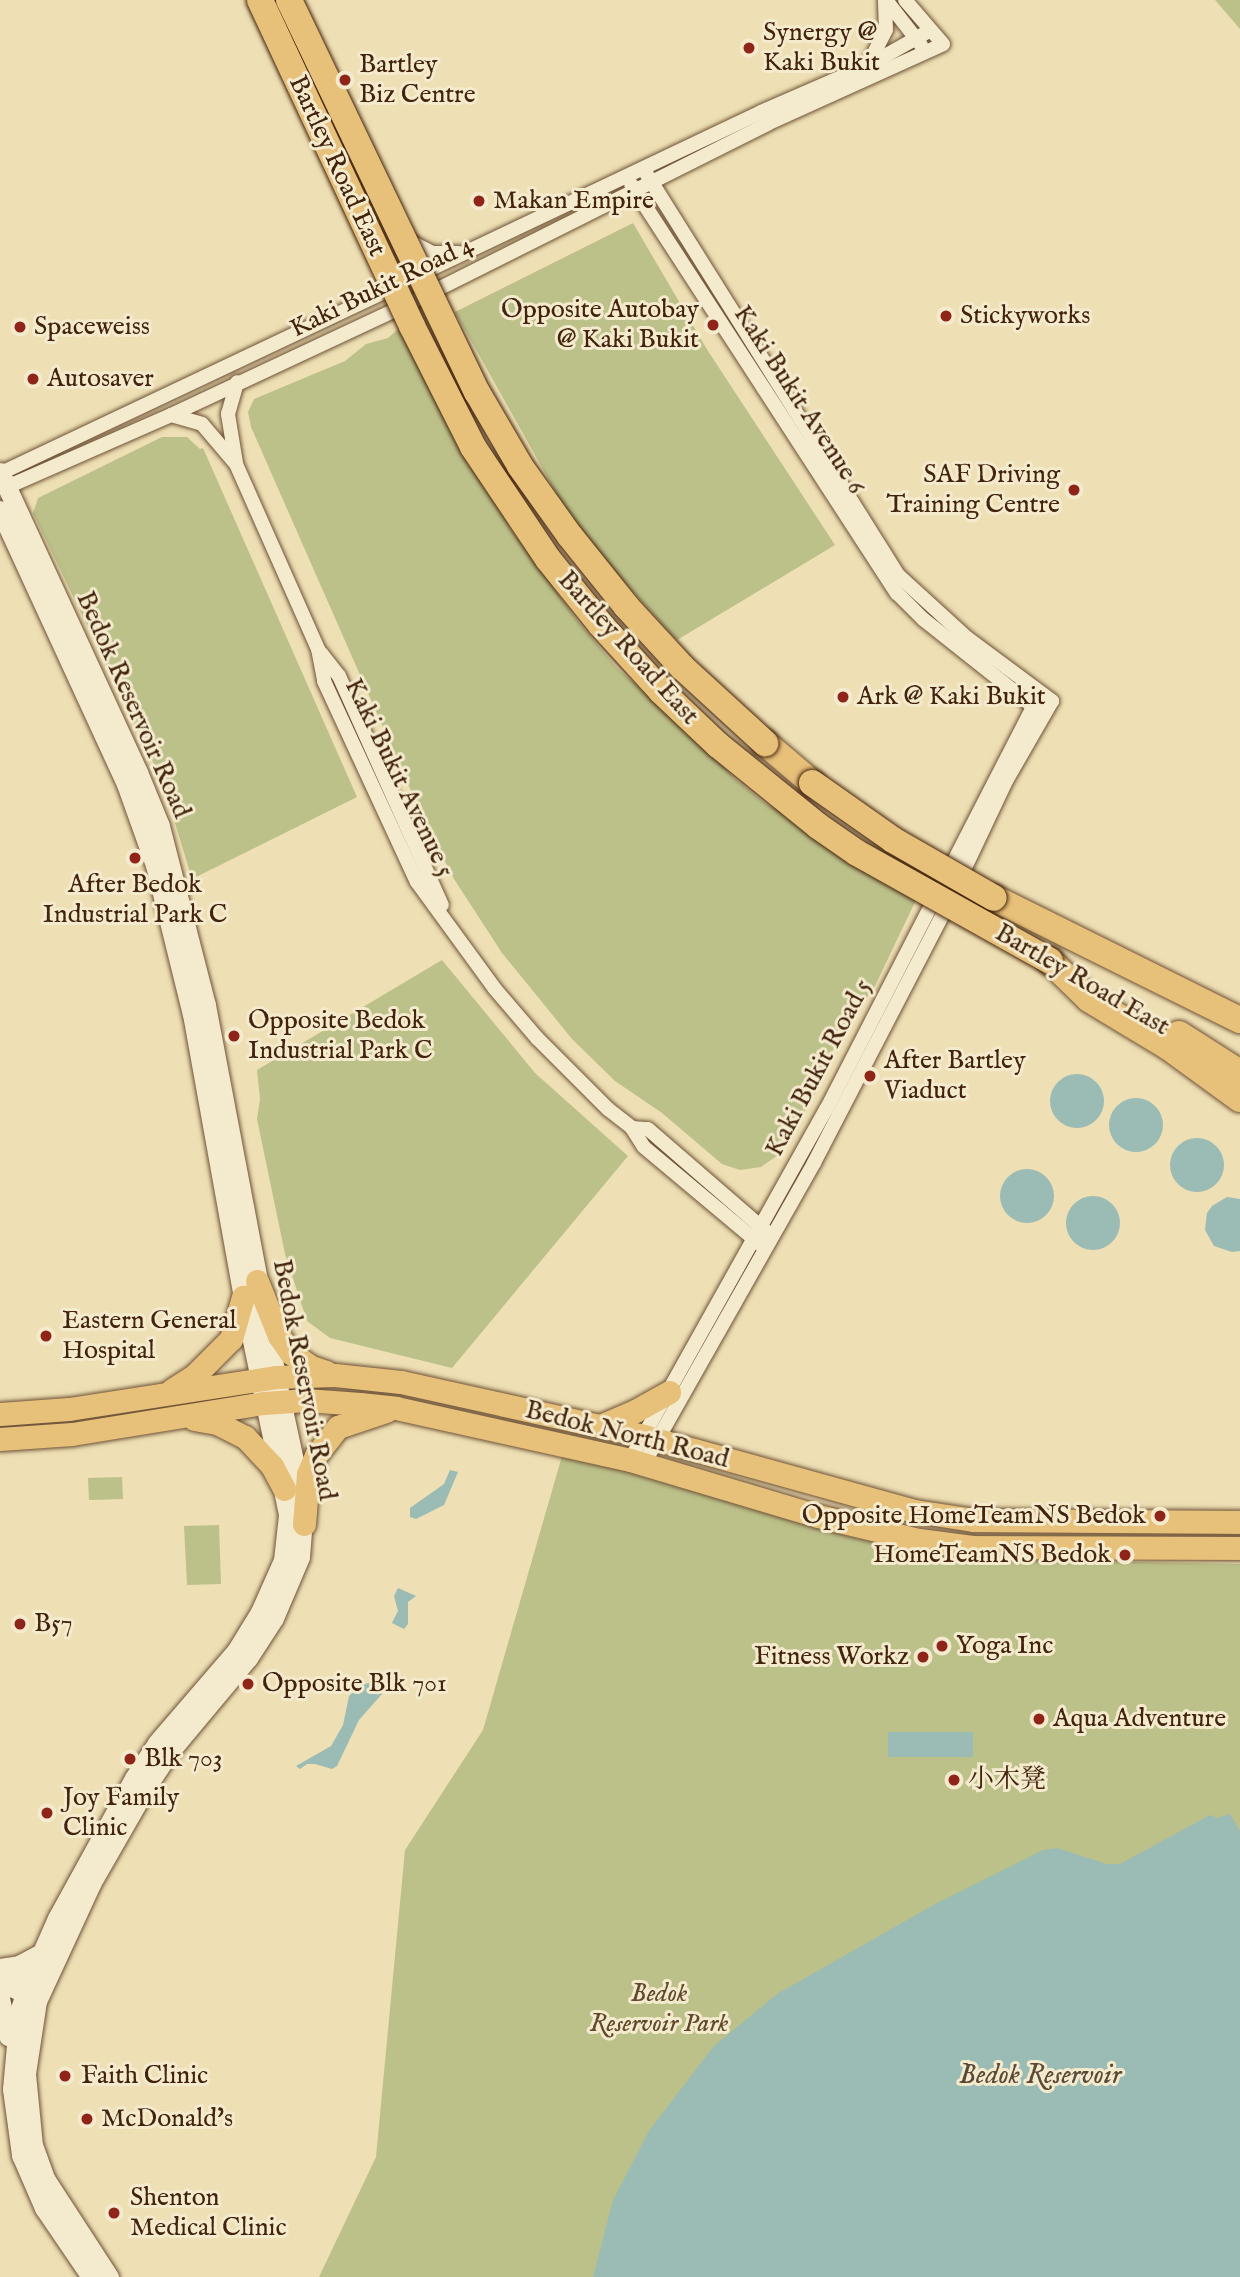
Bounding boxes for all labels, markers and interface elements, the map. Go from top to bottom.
place label: Synergy @ Kaki Bukit [763,17,880,78]
marker: Synergy @ Kaki Bukit [741,40,757,56]
place label: Bartley Biz Centre [359,49,476,110]
street label: Bartley Road East [281,71,393,261]
marker: Bartley Biz Centre [337,72,353,88]
place label: Makan Empire [493,185,654,217]
marker: Makan Empire [471,193,487,209]
street label: Kaki Bukit Road 4 [285,229,479,345]
place label: Opposite Autobay @ Kaki Bukit [501,294,699,356]
street label: Kaki Bukit Avenue 6 [726,300,872,500]
place label: Stickyworks [960,300,1090,332]
marker: Stickyworks [938,308,954,324]
place label: Spaceweiss [34,311,150,343]
marker: Opposite Autobay @ Kaki Bukit [705,317,721,333]
marker: Spaceweiss [12,319,28,335]
place label: Autosaver [47,363,154,395]
marker: Autosaver [25,371,41,387]
place label: SAF Driving Training Centre [886,459,1060,520]
marker: SAF Driving Training Centre [1066,482,1082,498]
street label: Bartley Road East [551,565,705,731]
street label: Bedok Reservoir Road [69,587,197,823]
street label: Kaki Bukit Avenue 5 [337,674,461,882]
place label: Ark @ Kaki Bukit [857,681,1046,713]
marker: Ark @ Kaki Bukit [835,689,851,705]
marker: After Bedok Industrial Park C [127,850,143,866]
place label: After Bedok Industrial Park C [43,869,227,931]
street label: Bartley Road East [989,917,1175,1043]
street label: Kaki Bukit Road 5 [759,974,879,1162]
place label: Opposite Bedok Industrial Park C [248,1005,433,1066]
marker: Opposite Bedok Industrial Park C [226,1028,242,1044]
place label: After Bartley Viaduct [884,1045,1026,1106]
marker: After Bartley Viaduct [862,1068,878,1084]
street label: Bedok Reservoir Road [265,1257,343,1503]
place label: Eastern General Hospital [62,1305,237,1366]
marker: Eastern General Hospital [36,1326,56,1346]
street label: Bedok North Road [522,1395,732,1475]
place label: Opposite HomeTeamNS Bedok [802,1500,1146,1532]
marker: Opposite HomeTeamNS Bedok [1152,1508,1168,1524]
place label: HomeTeamNS Bedok [873,1539,1111,1571]
marker: HomeTeamNS Bedok [1117,1547,1133,1563]
place label: B57 [34,1608,73,1640]
marker: B57 [12,1616,28,1632]
place label: Yoga Inc [956,1630,1053,1662]
marker: Yoga Inc [934,1638,950,1654]
place label: Fitness Workz [754,1641,909,1673]
marker: Fitness Workz [915,1649,931,1665]
place label: Opposite Blk 701 [262,1668,447,1700]
marker: Opposite Blk 701 [240,1676,256,1692]
place label: Aqua Adventure [1053,1703,1226,1735]
marker: Aqua Adventure [1031,1711,1047,1727]
place label: Blk 703 [144,1743,223,1775]
marker: Blk 703 [122,1751,138,1767]
place label: 小木凳 [968,1764,1046,1796]
marker: 小木凳 [946,1772,962,1788]
place label: Joy Family Clinic [63,1782,179,1843]
marker: Joy Family Clinic [37,1803,57,1823]
park label: Bedok Reservoir Park [590,1978,728,2039]
water label: Bedok Reservoir [959,2059,1121,2093]
place label: Faith Clinic [81,2060,208,2092]
marker: Faith Clinic [55,2066,75,2086]
place label: McDonald's [101,2103,233,2135]
marker: McDonald's [79,2111,95,2127]
place label: Shenton Medical Clinic [130,2182,287,2244]
marker: Shenton Medical Clinic [104,2203,124,2223]

